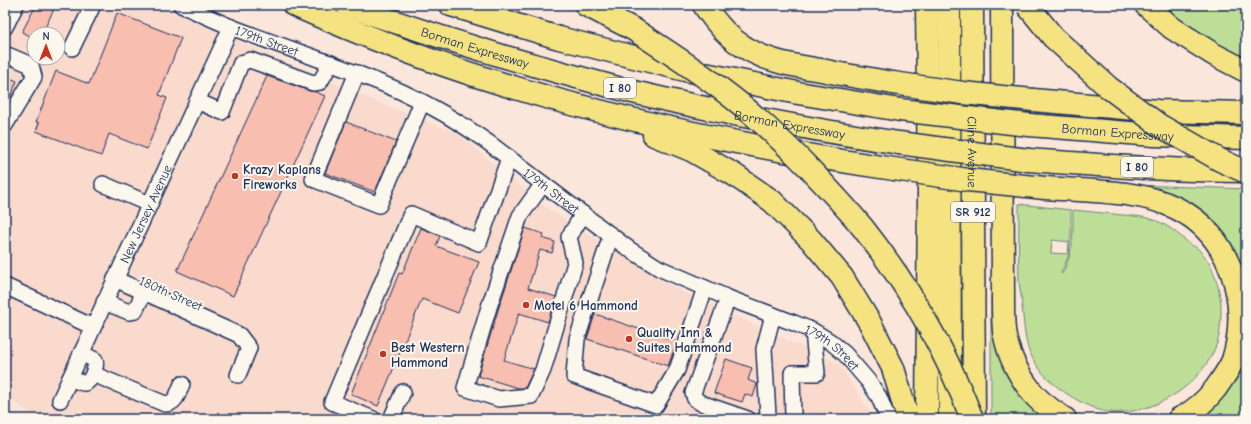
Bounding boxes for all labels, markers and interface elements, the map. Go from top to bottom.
street label: 179th Street [233,22,301,60]
street label: Borman Expressway [419,24,531,71]
north arrow [26,26,66,66]
text: N [42,30,50,43]
road number: I 80 [604,78,636,98]
street label: Borman Expressway [733,107,846,142]
street label: Cline Avenue [965,116,980,188]
street label: Borman Expressway [1061,121,1174,144]
road number: I 80 [1121,157,1153,177]
street label: New Jersey Avenue [117,162,175,265]
place label: Krazy Kaplans Fireworks [243,162,321,192]
street label: 179th Street [520,165,583,217]
marker: Krazy Kaplans Fireworks [230,171,240,181]
road number: SR 912 [951,202,995,222]
street label: 180th Street [137,273,206,315]
place label: Motel 6 Hammond [534,298,638,313]
marker: Motel 6 Hammond [521,300,531,310]
street label: 179th Street [802,321,863,374]
place label: Quality Inn & Suites Hammond [637,325,732,355]
marker: Quality Inn & Suites Hammond [624,334,634,344]
place label: Best Western Hammond [391,340,465,370]
marker: Best Western Hammond [378,349,388,359]

